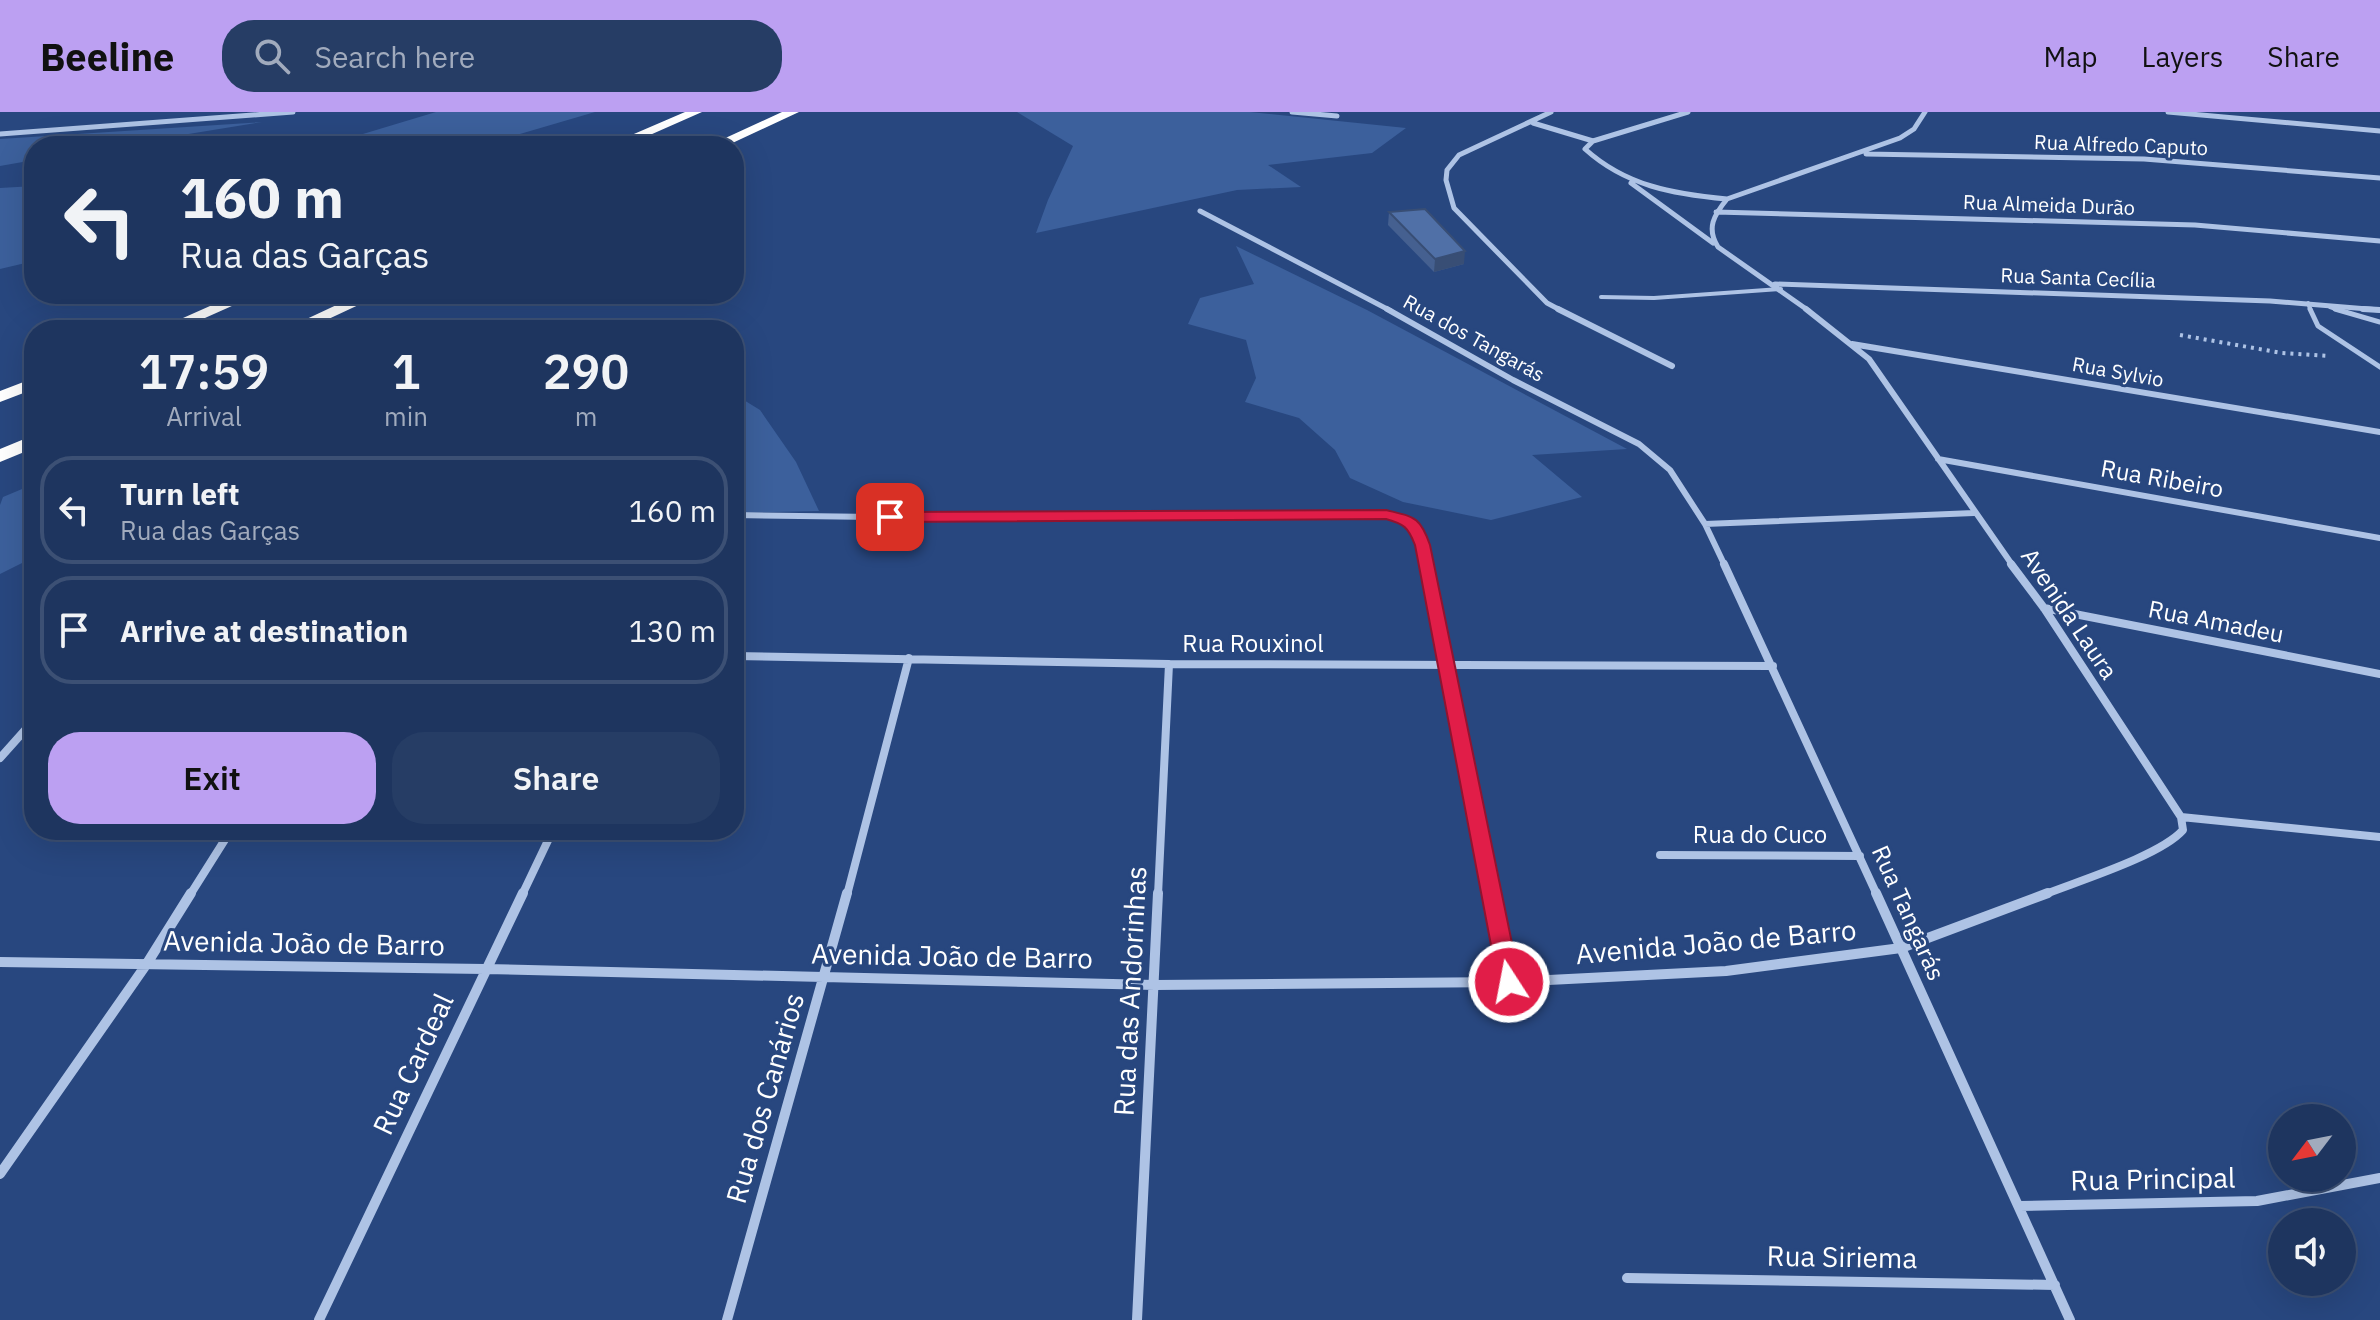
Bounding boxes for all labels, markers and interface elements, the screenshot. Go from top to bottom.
search box [222,20,782,92]
text: Beeline [40,32,174,81]
icon: search [250,34,294,78]
text: Search here [314,37,475,76]
text: Map [2043,38,2097,75]
text: Layers [2141,38,2223,75]
text: Share [2267,38,2340,75]
street label: Rua Alfredo Caputo [2033,128,2209,161]
text: 160 m [180,161,344,233]
icon: left [48,168,152,272]
street label: Rua Almeida Durão [1963,188,2136,221]
text: Rua das Garças [180,231,429,278]
street label: Rua Santa Cecília [2000,261,2156,294]
street label: Rua dos Tangarás [1399,288,1550,388]
text: 17:59 [139,340,269,402]
text: 1 [392,340,420,402]
text: 290 [543,340,629,402]
street label: Rua Sylvio [2070,350,2166,393]
text: Arrival [166,399,242,433]
text: min [384,399,428,433]
text: m [575,399,597,433]
street label: Rua Ribeiro [2098,451,2226,505]
text: Turn left [120,474,239,513]
pin [856,483,924,551]
icon: left [52,488,96,532]
text: 160 m [629,491,716,530]
icon: arrive [868,495,912,539]
text: Rua das Garças [120,513,300,547]
street label: Avenida Laura [2014,542,2126,685]
street label: Rua Amadeu [2146,592,2287,650]
icon: arrive [52,608,96,652]
text: Arrive at destination [120,611,408,650]
text: 130 m [629,611,716,650]
street label: Rua Rouxinol [1182,627,1324,659]
button: Exit [48,732,376,824]
button: Share [392,732,720,824]
street label: Rua do Cuco [1693,818,1827,850]
street label: Rua Tangarás [1865,840,1953,985]
street label: Rua das Andorinhas [1104,865,1155,1117]
street label: Avenida João de Barro [1574,911,1858,972]
street label: Avenida João de Barro [163,922,445,963]
street label: Avenida João de Barro [811,935,1093,976]
position arrow [1467,940,1551,1024]
street label: Rua Cardeal [364,987,461,1140]
street label: Rua dos Canários [717,988,812,1207]
north arrow [2268,1104,2356,1192]
map controls [2268,1104,2356,1296]
street label: Rua Principal [2070,1159,2236,1198]
button: sound [2268,1208,2356,1296]
street label: Rua Siriema [1766,1237,1918,1276]

